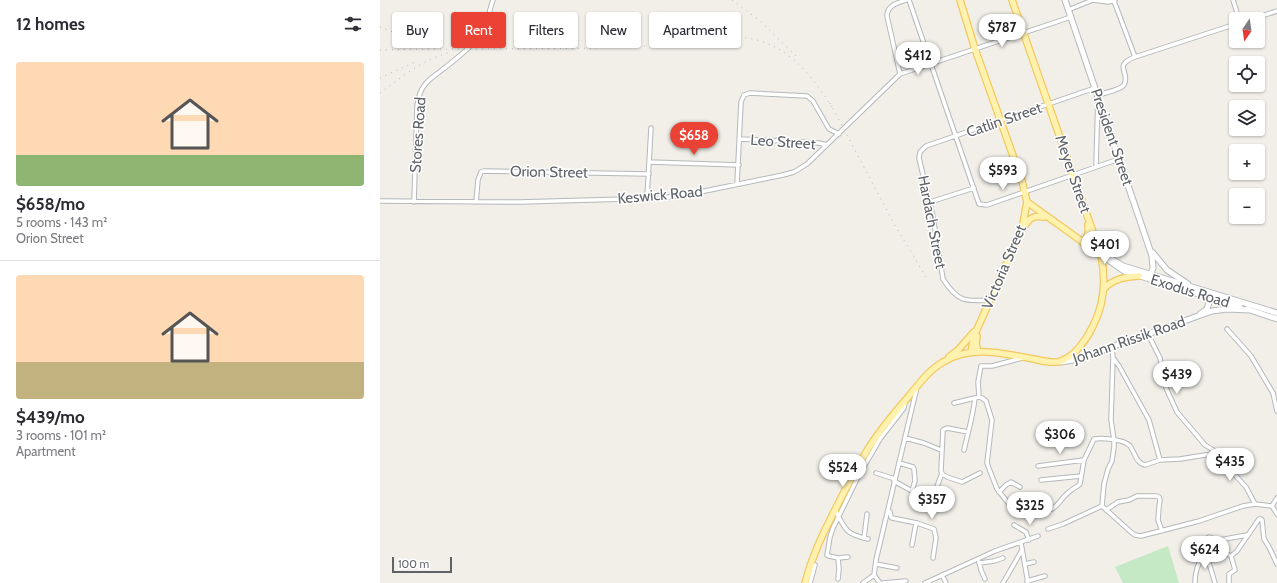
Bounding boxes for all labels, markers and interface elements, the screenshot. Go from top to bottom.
chip: Buy [392,12,443,48]
chip: Rent [451,12,506,48]
chip: Filters [514,12,578,48]
chip: New [586,12,641,48]
chip: Apartment [649,12,741,48]
north arrow [1229,12,1265,48]
map controls [1229,12,1265,224]
icon: filters [342,13,364,35]
text: 12 homes [16,14,85,34]
pin: $787 [978,14,1026,48]
text: $787 [988,19,1016,35]
pin: $412 [894,42,942,76]
text: $412 [904,47,932,63]
button: locate [1229,56,1265,92]
street label: President Street [1087,86,1137,188]
icon: home [154,88,226,160]
street label: Stores Road [406,96,430,174]
street label: Catlin Street [964,99,1044,141]
button: layers [1229,100,1265,136]
pin: $658 [670,122,718,156]
text: $658 [679,127,709,143]
street label: Leo Street [750,131,816,153]
street label: Meyer Street [1051,133,1095,215]
button: + [1229,144,1265,180]
pin: $593 [979,157,1027,191]
street label: Orion Street [510,162,588,182]
text: $593 [989,162,1017,178]
street label: Hardach Street [914,174,950,270]
street label: Keswick Road [617,182,703,208]
button: − [1229,188,1265,224]
text: $658/mo [16,194,85,214]
text: 5 rooms · 143 m² [16,214,107,230]
street label: Victoria Street [978,222,1030,312]
text: Orion Street [16,230,84,246]
pin: $401 [1081,231,1129,265]
text: $401 [1090,236,1120,252]
street label: Exodus Road [1148,270,1232,312]
icon: home [154,301,226,373]
street label: Johann Rissik Road [1069,312,1188,368]
pin: $439 [1153,361,1201,395]
text: $439 [1162,366,1192,382]
text: $439/mo [16,407,85,427]
pin: $306 [1036,421,1084,455]
text: $306 [1044,426,1076,442]
text: 3 rooms · 101 m² [16,427,106,443]
text: Apartment [16,443,76,459]
pin: $435 [1206,448,1254,482]
text: $435 [1215,453,1245,469]
pin: $524 [819,454,867,488]
text: $524 [828,459,858,475]
pin: $357 [908,486,956,520]
text: $357 [918,491,946,507]
pin: $325 [1006,492,1054,526]
text: $325 [1016,497,1044,513]
pin: $624 [1181,536,1229,570]
text: $624 [1190,541,1220,557]
scale bar [392,555,452,574]
text: 100 m [398,557,429,571]

